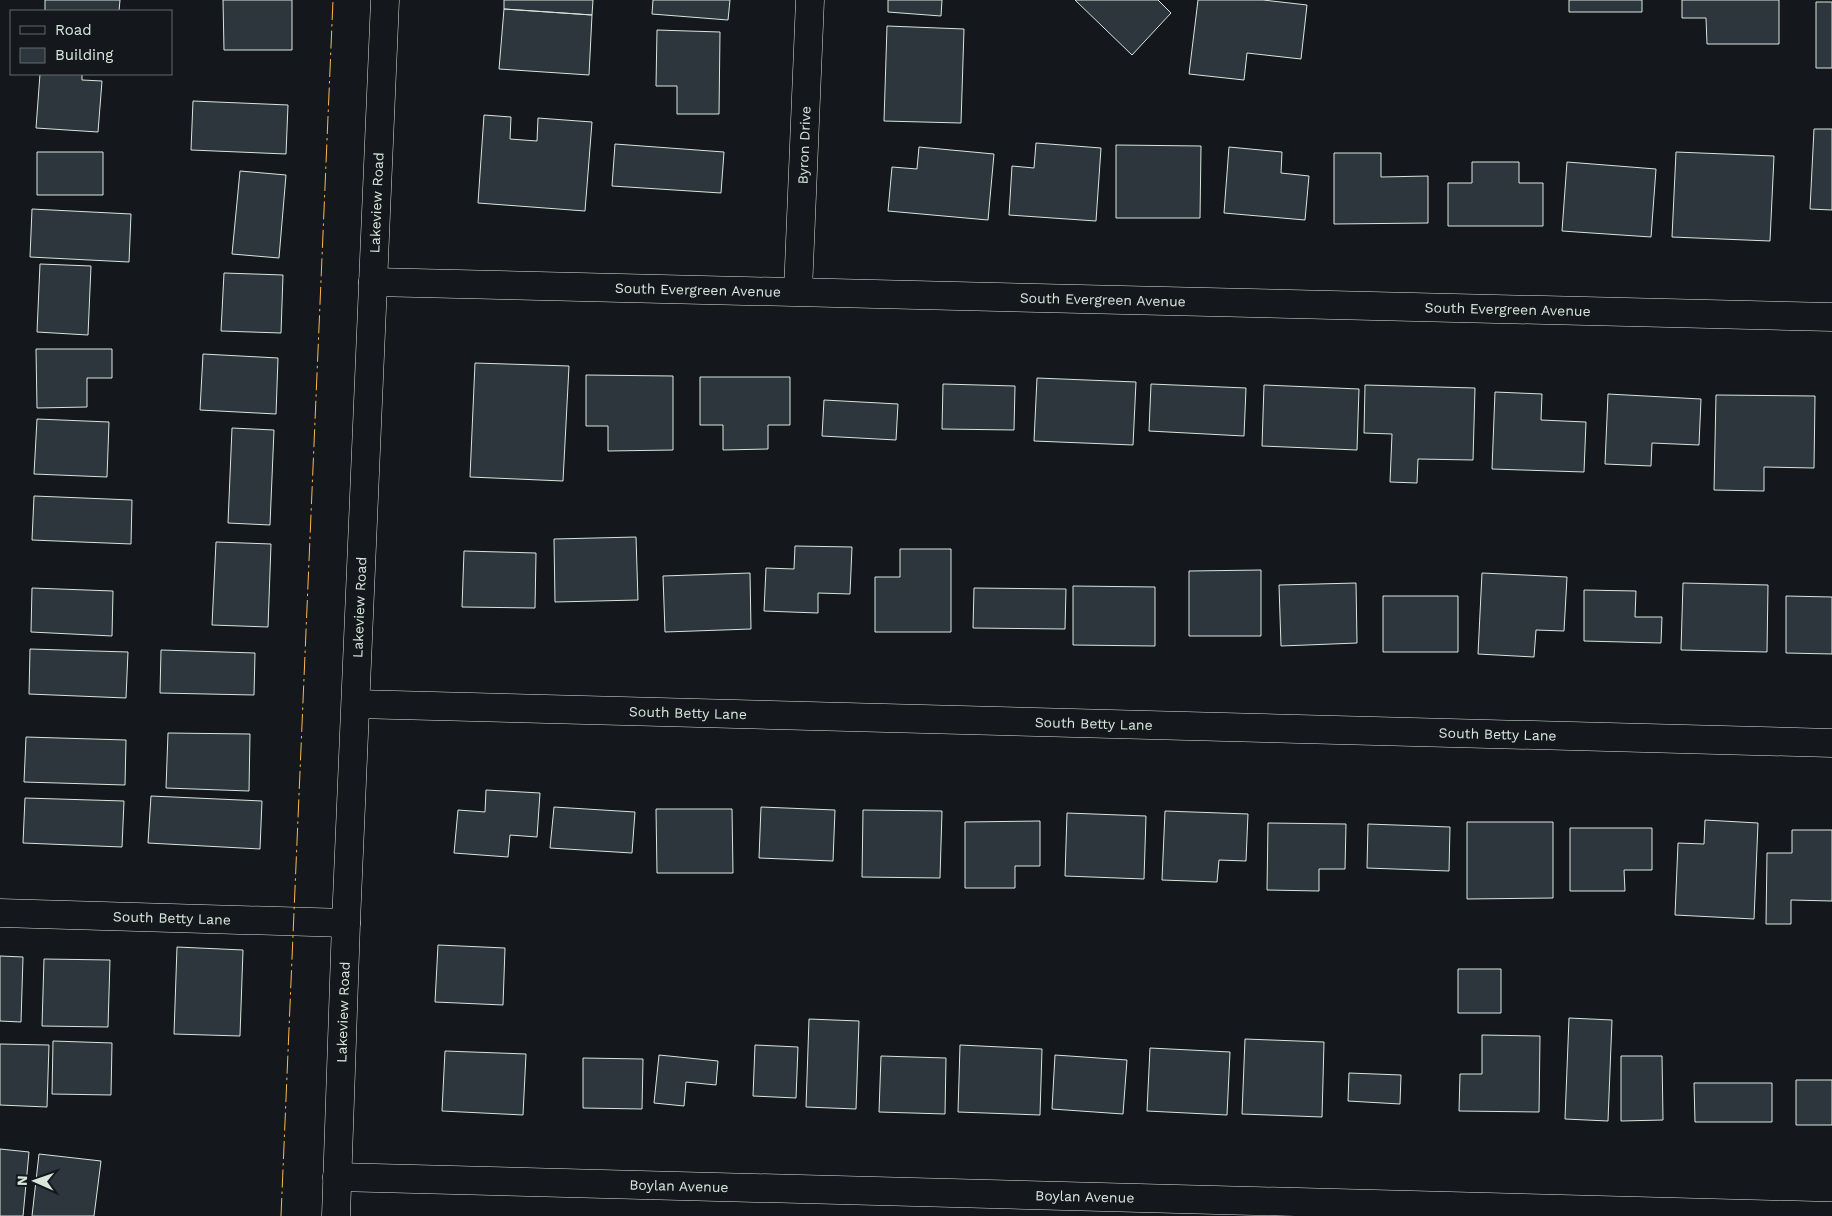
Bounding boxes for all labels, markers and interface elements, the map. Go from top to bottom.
legend [10,10,172,75]
text: Road [55,21,92,39]
text: Building [55,46,113,64]
street label: Byron Drive [794,106,814,185]
street label: Lakeview Road [366,152,387,254]
street label: South Evergreen Avenue [615,280,781,300]
street label: South Evergreen Avenue [1020,290,1186,309]
street label: South Evergreen Avenue [1424,299,1591,319]
street label: Lakeview Road [349,557,369,658]
street label: South Betty Lane [629,703,747,722]
street label: South Betty Lane [1035,714,1153,733]
street label: South Betty Lane [1438,725,1557,744]
street label: South Betty Lane [113,908,231,928]
street label: Lakeview Road [333,961,353,1063]
north arrow [10,1156,60,1206]
text: N [14,1175,30,1186]
street label: Boylan Avenue [629,1177,729,1195]
street label: Boylan Avenue [1035,1187,1135,1206]

